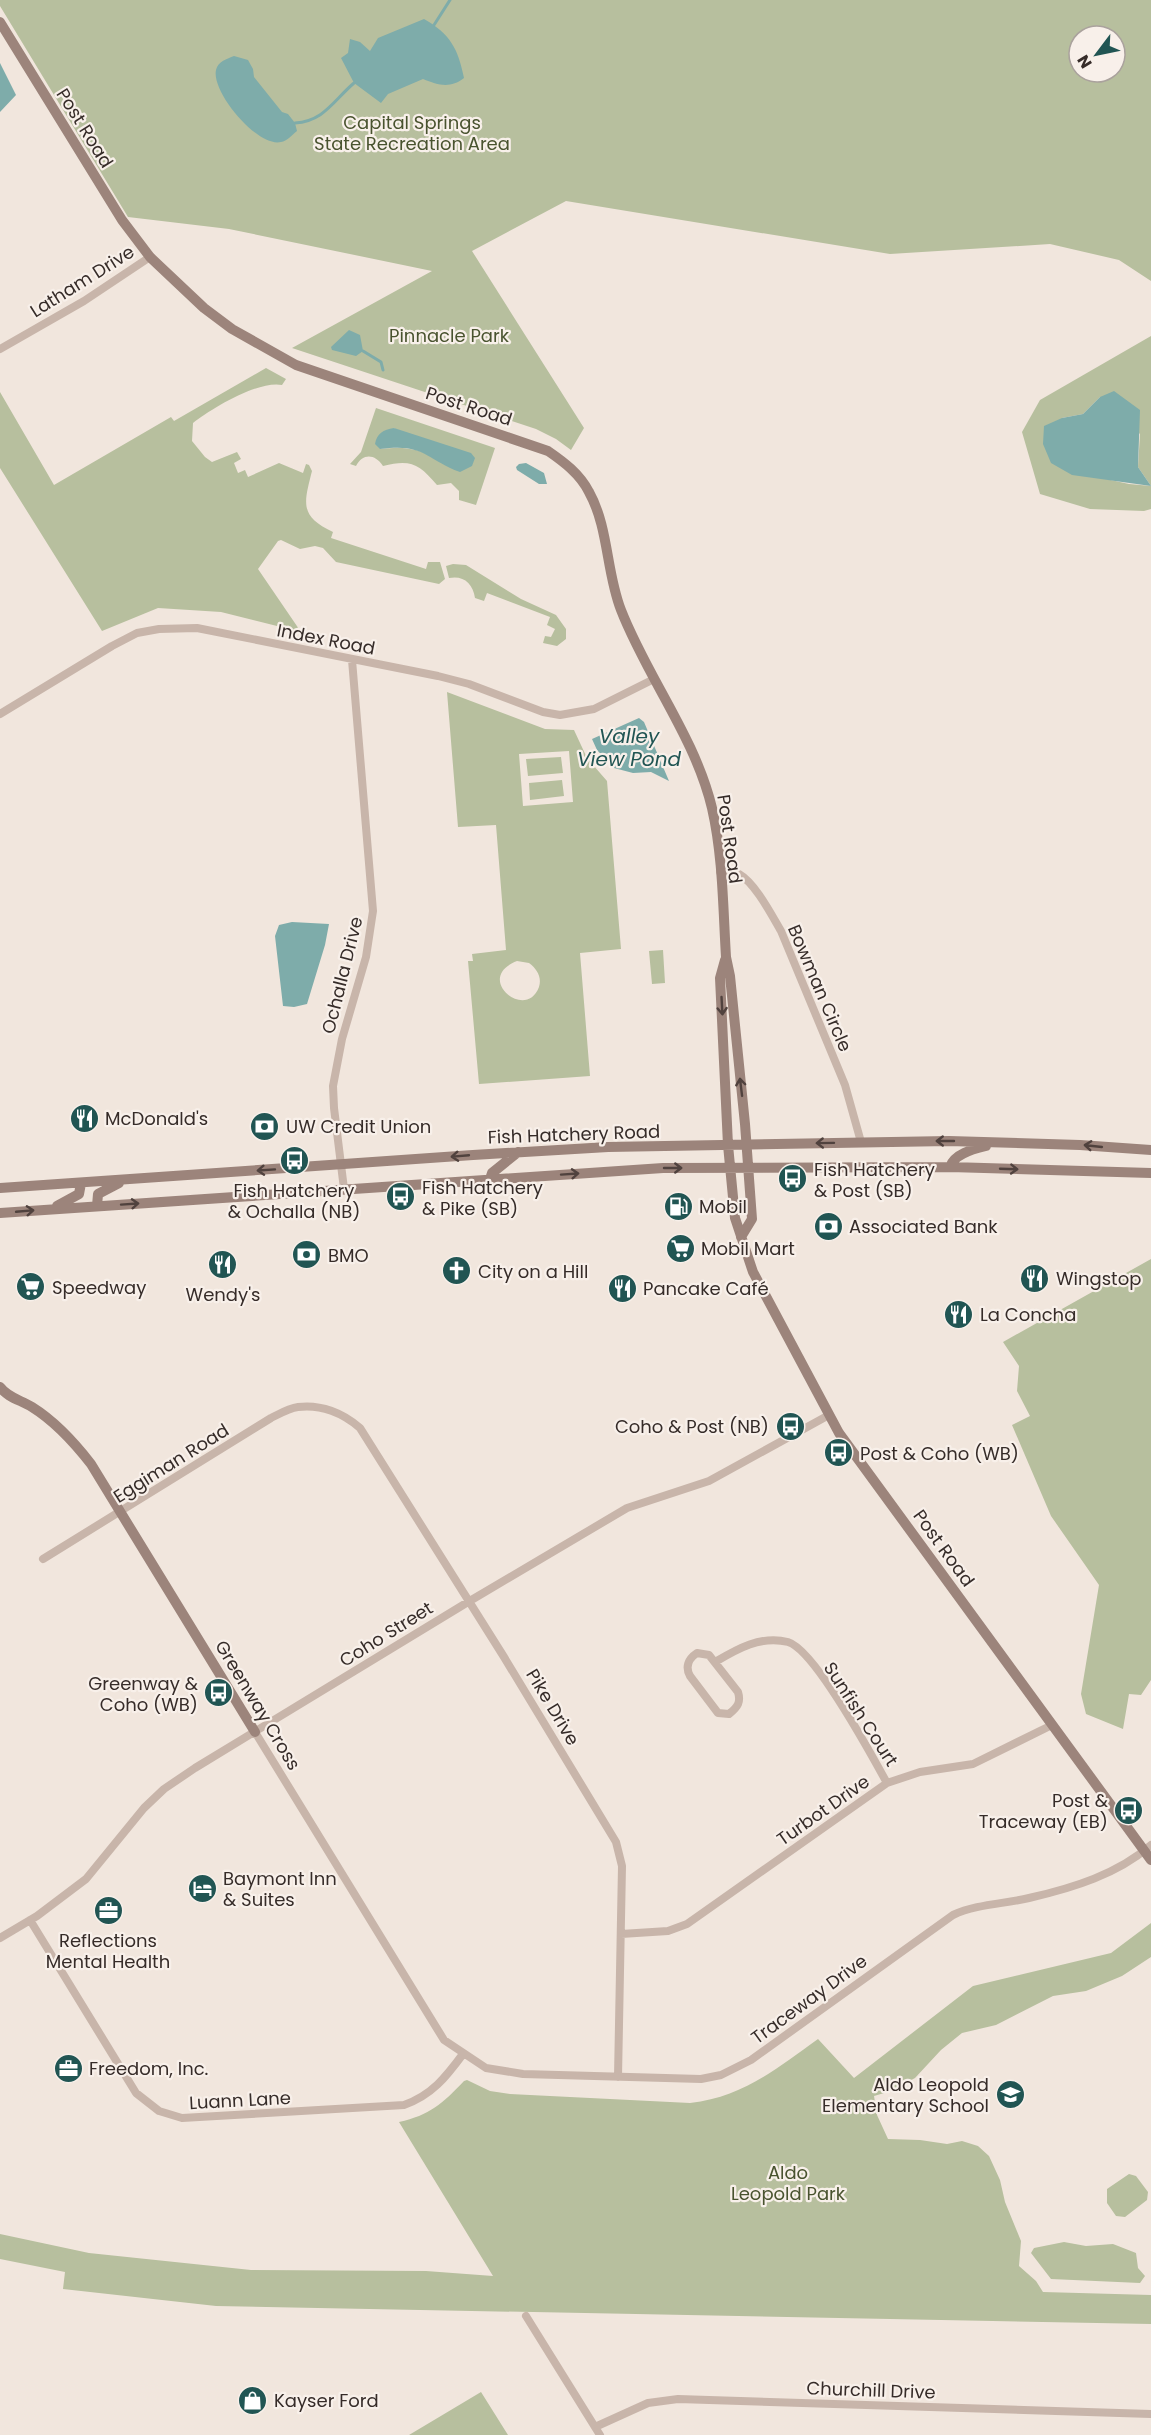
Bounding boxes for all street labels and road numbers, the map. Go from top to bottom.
street label: Post Road [51,83,119,173]
street label: Latham Drive [25,239,139,323]
street label: Post Road [423,380,515,432]
street label: Index Road [275,617,377,661]
street label: Post Road [711,793,749,885]
street label: Ochalla Drive [315,914,369,1036]
street label: Bowman Circle [782,921,858,1055]
street label: Fish Hatchery Road [487,1118,661,1150]
street label: Eggiman Road [108,1417,234,1509]
street label: Post Road [908,1504,980,1592]
street label: Coho Street [334,1595,438,1673]
street label: Greenway Cross [209,1635,307,1775]
street label: Sunfish Court [818,1657,904,1771]
street label: Pike Drive [520,1664,586,1750]
street label: Turbot Drive [772,1769,874,1851]
street label: Traceway Drive [746,1948,872,2050]
street label: Luann Lane [188,2085,292,2115]
street label: Churchill Drive [806,2375,936,2405]

